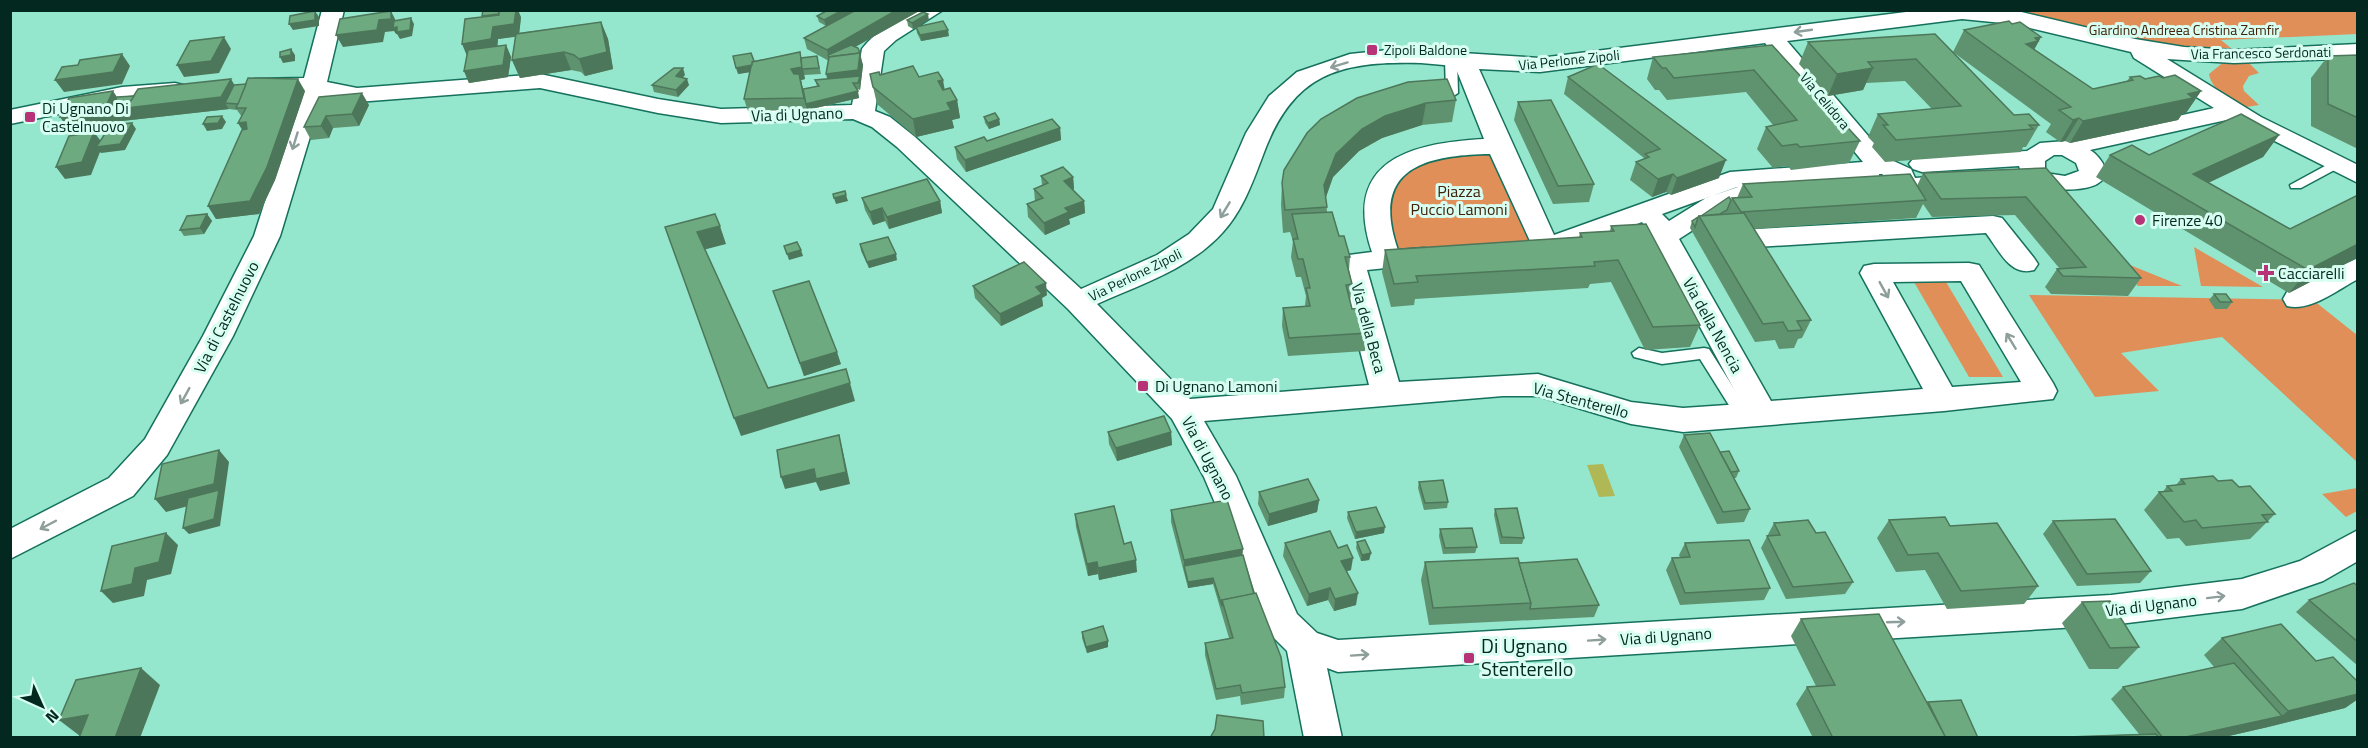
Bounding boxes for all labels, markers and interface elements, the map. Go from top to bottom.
park label: Giardino Andreea Cristina Zamfir [2089,19,2279,40]
one-way arrow [1793,26,1813,37]
place label: Zipoli Baldone [1384,39,1467,60]
street label: Via Francesco Serdonati [2191,41,2331,64]
marker: Zipoli Baldone [1365,43,1379,57]
street label: Via Perlone Zipoli [1517,44,1620,75]
one-way arrow [1330,60,1349,71]
street label: Via Celidora [1795,68,1856,134]
place label: Di Ugnano Di Castelnuovo [42,96,129,138]
street label: Via di Ugnano [751,100,843,128]
marker: Di Ugnano Di Castelnuovo [23,110,37,124]
one-way arrow [289,131,300,150]
park label: Piazza Puccio Lamoni [1411,179,1507,221]
one-way arrow [1219,201,1231,218]
place label: Firenze 40 [2152,208,2223,232]
marker: Firenze 40 [2133,213,2147,227]
street label: Via Perlone Zipoli [1085,243,1185,306]
street label: Via di Castelnuovo [187,257,265,377]
place label: Cacciarelli [2278,261,2344,285]
marker: Cacciarelli [2259,266,2273,280]
street label: Via della Nencia [1677,273,1749,377]
street label: Via della Beca [1345,280,1393,376]
one-way arrow [1878,281,1890,298]
one-way arrow [2005,333,2017,350]
place label: Di Ugnano Lamoni [1155,374,1277,398]
street label: Via Stenterello [1531,376,1631,424]
marker: Di Ugnano Lamoni [1136,379,1150,393]
one-way arrow [179,386,190,404]
street label: Via di Ugnano [1176,412,1240,504]
one-way arrow [39,520,57,531]
street label: Via di Ugnano [2104,587,2198,623]
one-way arrow [2205,592,2225,603]
one-way arrow [1885,616,1905,627]
street label: Via di Ugnano [1619,621,1713,651]
place label: Di Ugnano Stenterello [1481,630,1573,684]
one-way arrow [1586,635,1606,646]
one-way arrow [1350,650,1370,661]
marker: Di Ugnano Stenterello [1462,651,1476,665]
north arrow [12,676,72,736]
text: N [40,704,65,729]

